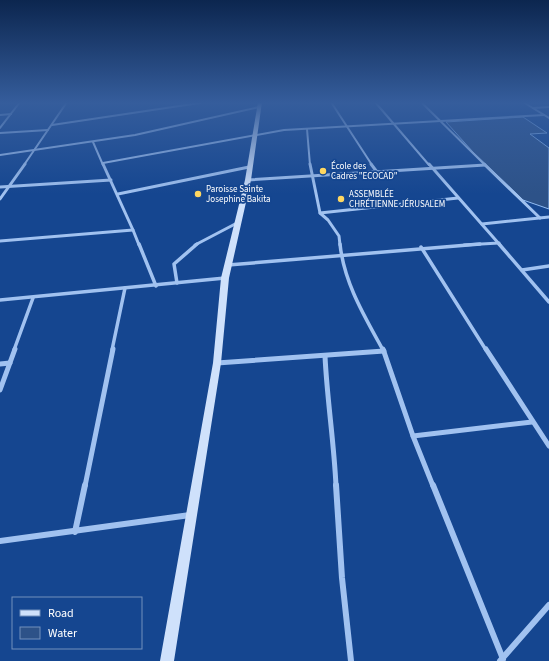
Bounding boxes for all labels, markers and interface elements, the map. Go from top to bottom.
place label: École des Cadres "ECOCAD" [331,160,398,183]
marker: École des Cadres "ECOCAD" [318,166,328,176]
place label: Paroisse Sainte Josephine Bakita [206,183,271,206]
place label: ASSEMBLÉE CHRÉTIENNE JÉRUSALEM [349,188,445,211]
marker: Paroisse Sainte Josephine Bakita [193,189,203,199]
marker: ASSEMBLÉE CHRÉTIENNE JÉRUSALEM [336,194,346,204]
legend [12,597,142,649]
text: Road [48,605,74,622]
text: Water [48,625,78,642]

